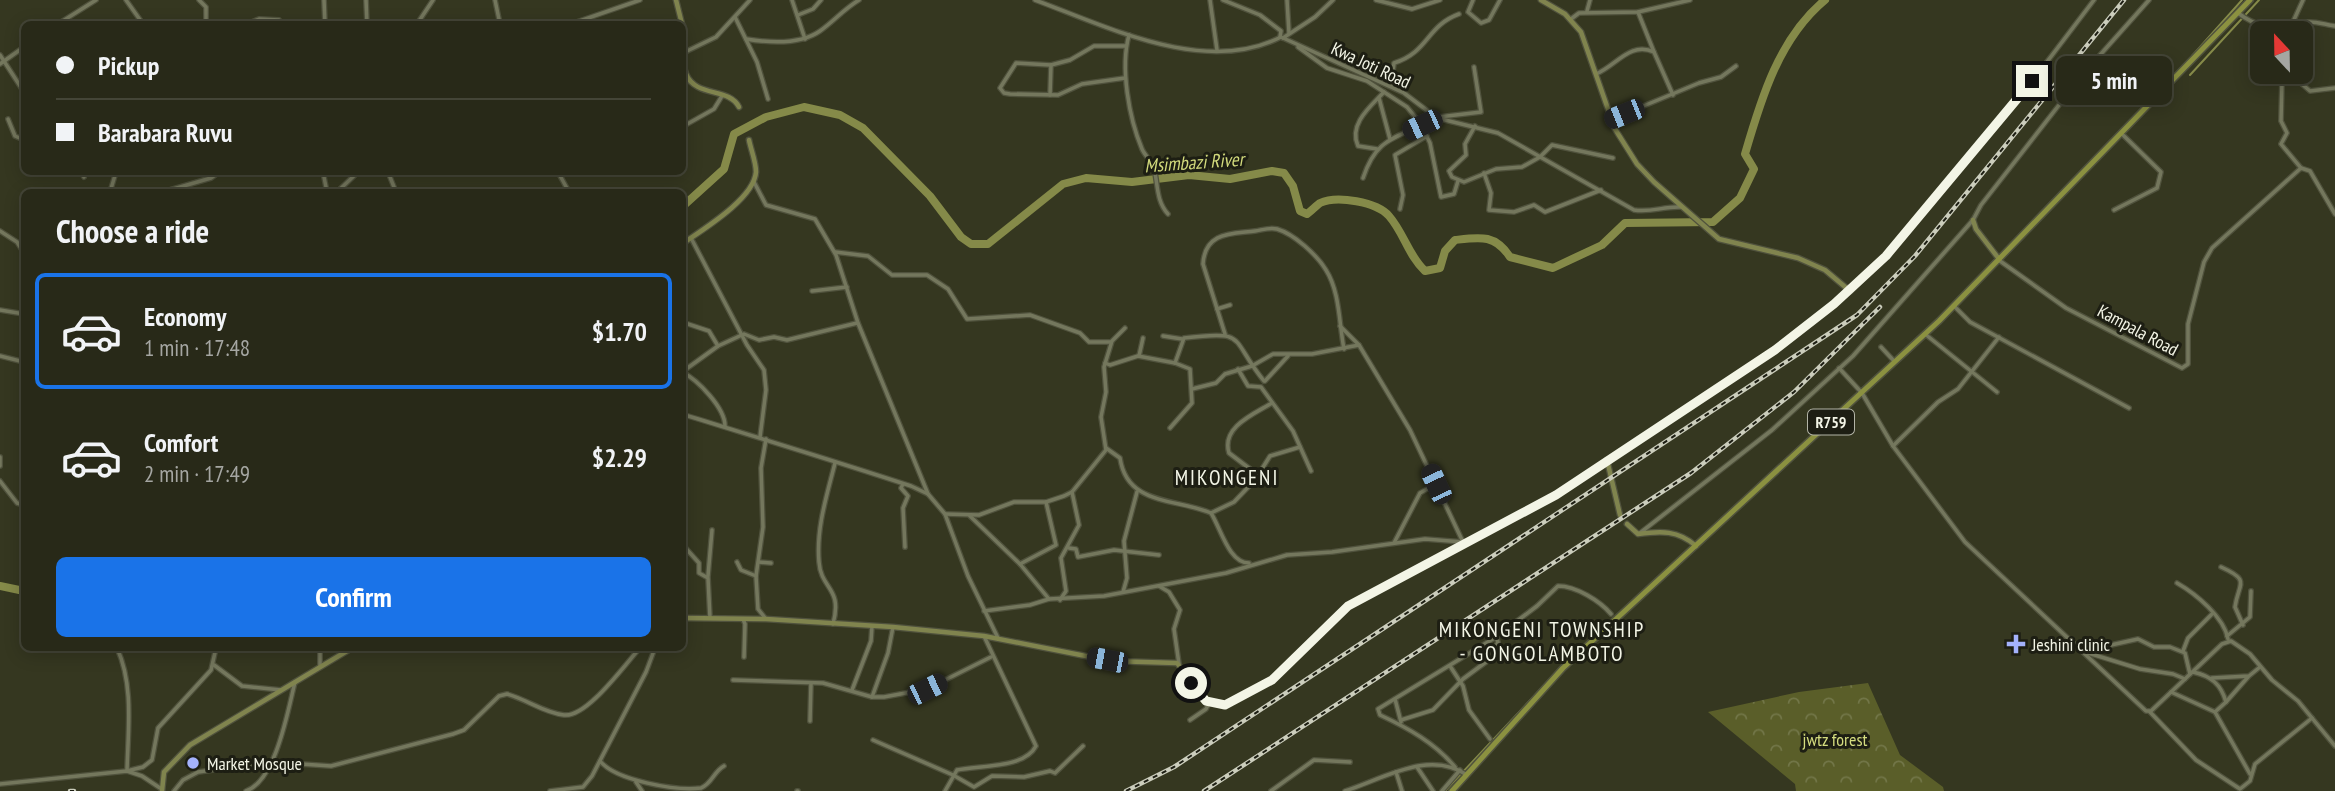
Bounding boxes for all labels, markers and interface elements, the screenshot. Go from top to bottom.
north arrow [2250,21,2314,84]
map controls [2250,21,2313,84]
street label: Kwa Joti Road [1328,37,1414,93]
text: Pickup [98,49,159,82]
callout: 5 min [2056,56,2172,106]
route end [2016,65,2048,97]
text: 5 min [2091,66,2137,95]
car [1601,96,1648,132]
car [1399,107,1446,143]
text: Barabara Ruvu [98,116,232,149]
water label: Msimbazi River [1144,146,1247,177]
text: Choose a ride [56,210,209,252]
street label: Kampala Road [2094,299,2182,361]
icon: car [60,300,123,363]
text: Economy [144,300,226,333]
text: $1.70 [592,315,647,348]
text: 1 min · 17:48 [144,333,250,362]
road number: R759 [1808,410,1854,434]
icon: car [60,426,123,489]
text: Comfort [144,426,218,459]
text: $2.29 [592,441,647,474]
text: 2 min · 17:49 [144,459,250,488]
car [1418,461,1455,507]
district label: MIKONGENI [1175,464,1279,491]
button: Confirm [56,557,651,637]
district label: MIKONGENI TOWNSHIP - GONGOLAMBOTO [1439,616,1645,667]
place label: Jeshini clinic [2031,633,2111,656]
marker: Jeshini clinic [2006,634,2026,654]
car [1085,646,1130,674]
route start [1175,667,1207,699]
car [904,670,951,708]
park label: jwtz forest [1803,728,1868,751]
place label: Market Mosque [207,752,302,775]
marker: Market Mosque [185,755,201,771]

